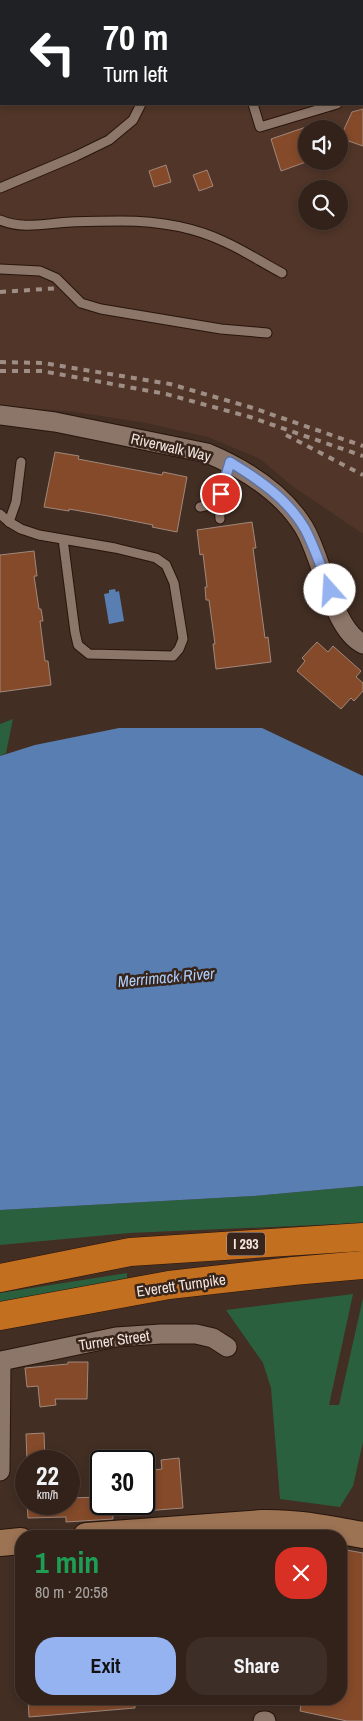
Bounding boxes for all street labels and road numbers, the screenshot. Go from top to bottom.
street label: Riverwalk Way [129,428,214,467]
road number: I 293 [227,1232,265,1256]
street label: Everett Turnpike [135,1268,227,1302]
street label: Turner Street [77,1325,151,1355]

